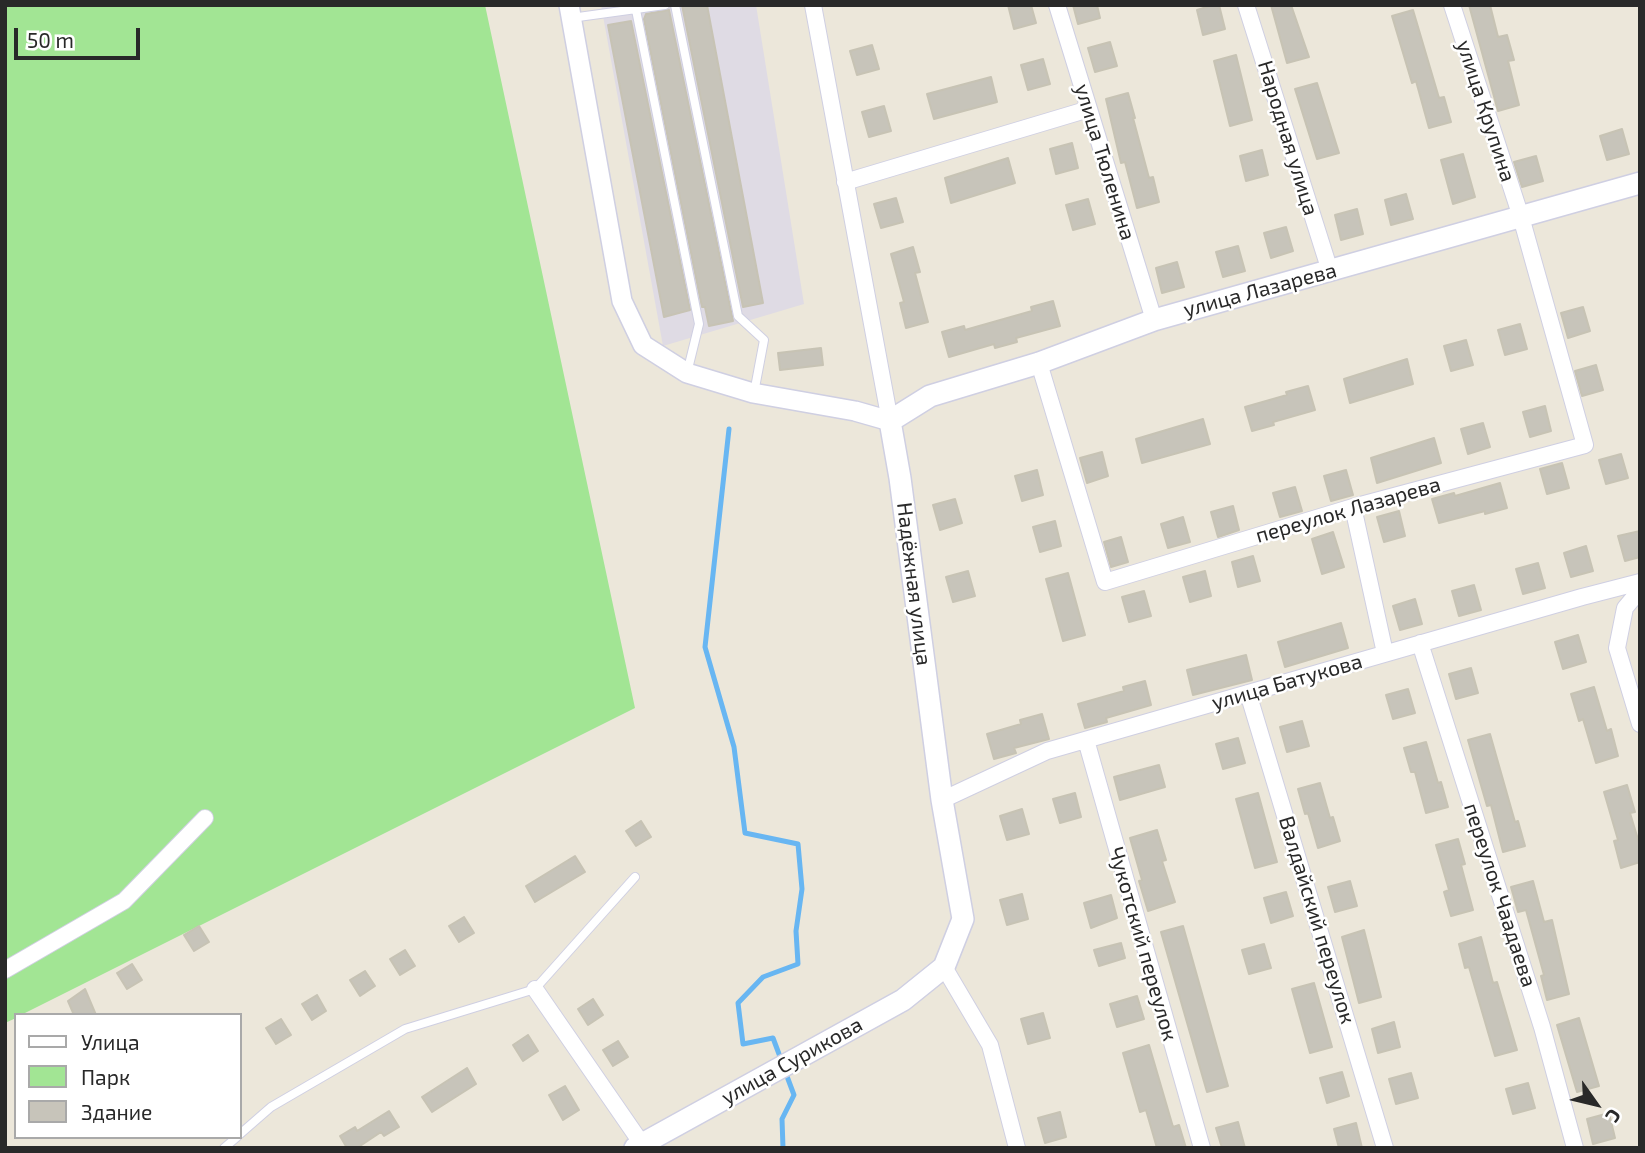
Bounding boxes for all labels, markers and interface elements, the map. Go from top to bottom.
scale bar [18,14,144,58]
text: 50 m [27,27,74,52]
street label: улица Крупина [1451,37,1521,185]
street label: Народная улица [1252,58,1324,218]
street label: улица Тюленина [1069,81,1141,243]
street label: улица Лазарева [1181,257,1339,323]
street label: переулок Лазарева [1253,472,1443,548]
street label: Надёжная улица [891,501,937,667]
street label: улица Батукова [1209,648,1365,716]
street label: переулок Чаадаева [1458,800,1542,990]
street label: Валдайский переулок [1273,813,1361,1027]
street label: Чукотский переулок [1103,844,1183,1044]
street label: улица Сурикова [717,1012,867,1110]
legend [14,1013,242,1139]
text: Улица [81,1029,140,1054]
text: Парк [81,1064,130,1089]
north arrow [1561,1069,1631,1139]
text: Здание [81,1099,152,1124]
text: С [1601,1105,1626,1127]

